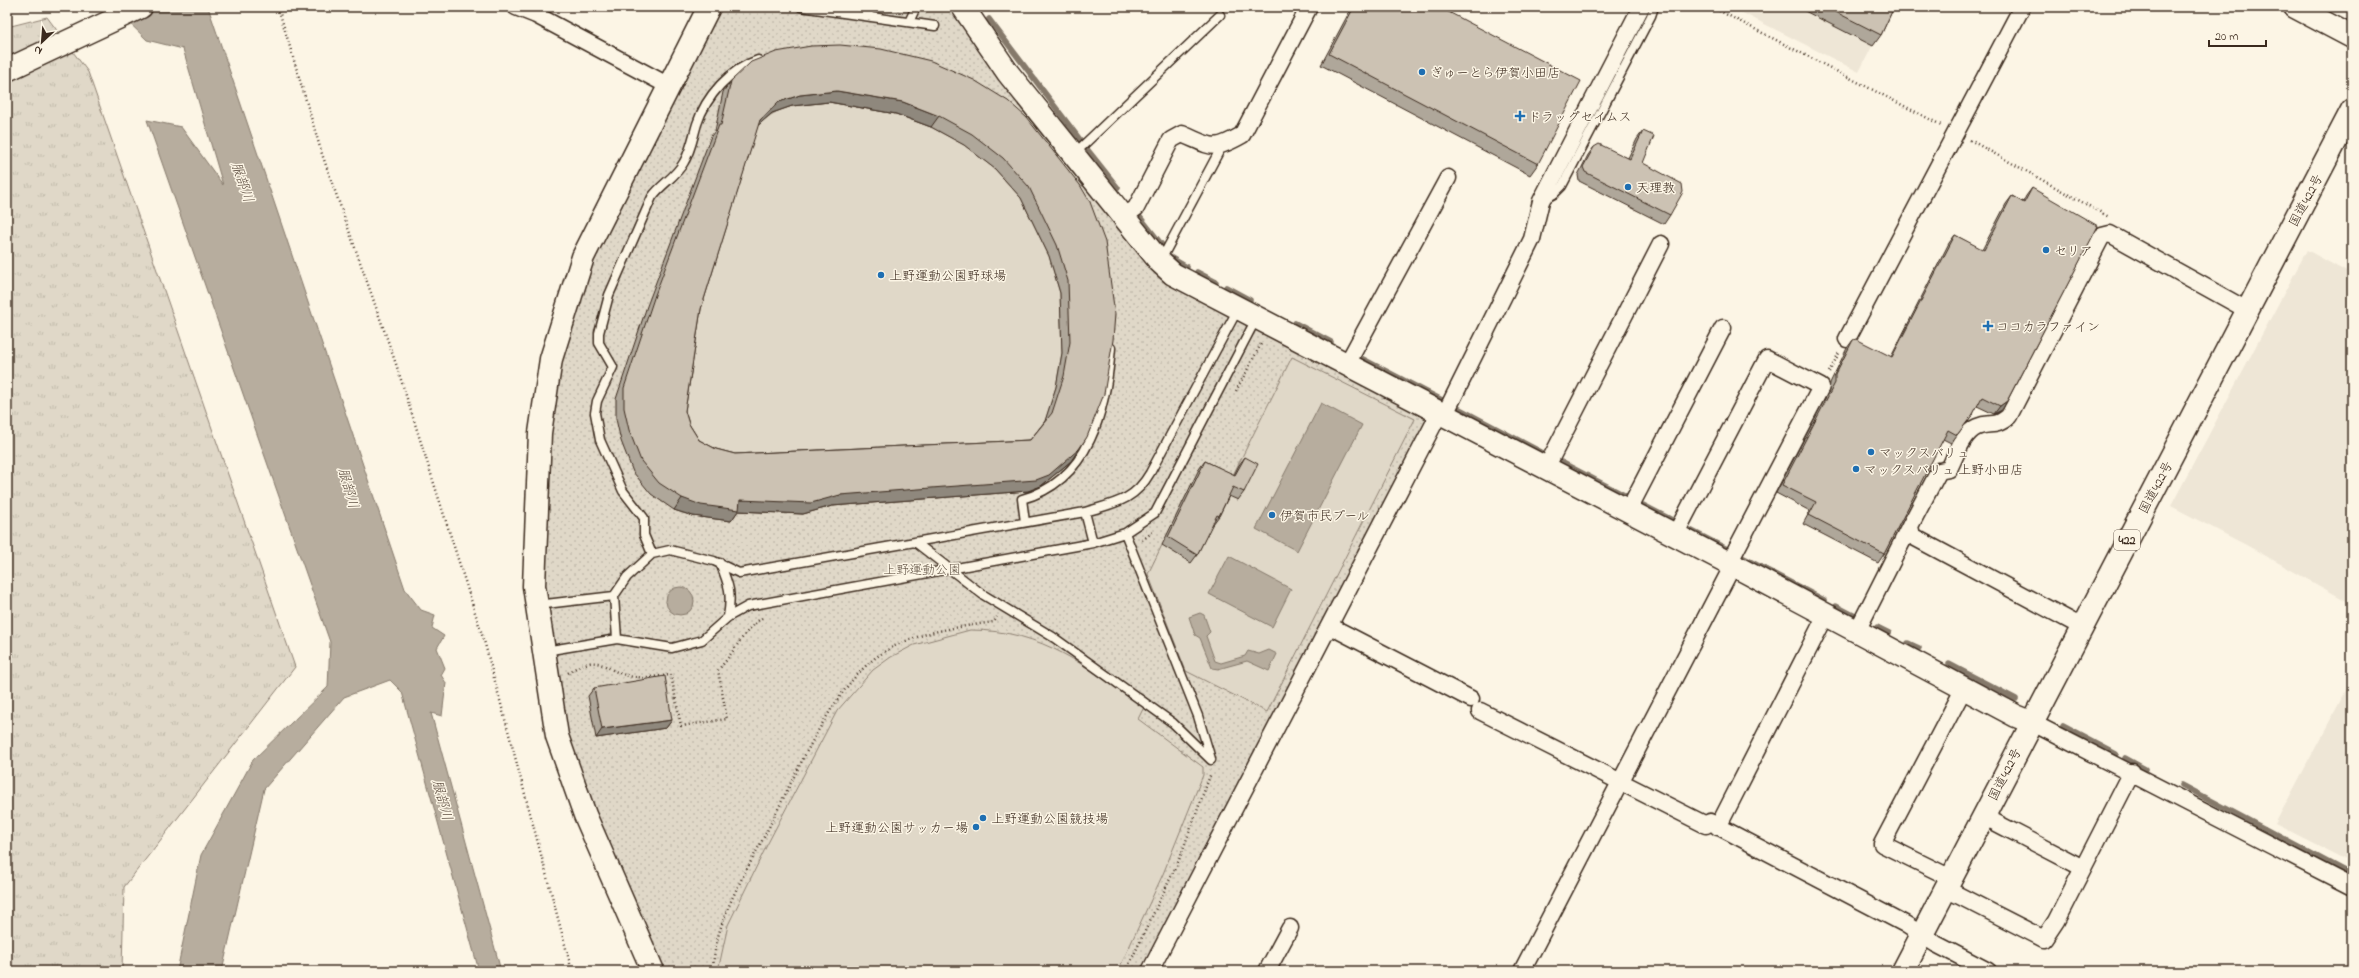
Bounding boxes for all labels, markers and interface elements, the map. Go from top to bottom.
north arrow [22,22,62,62]
scale bar [2209,22,2266,48]
text: 20 m [2215,28,2238,46]
text: N [31,41,45,59]
place label: ぎゅーとら伊賀小田店 [1430,64,1560,83]
marker: ぎゅーとら伊賀小田店 [1417,67,1427,77]
place label: ドラッグセイムス [1528,108,1631,127]
marker: ドラッグセイムス [1515,111,1525,121]
water label: 服部川 [225,159,258,206]
street label: 国道422号 [2284,171,2328,230]
place label: 天理教 [1636,179,1675,198]
marker: 天理教 [1623,182,1633,192]
place label: セリア [2054,242,2093,261]
marker: セリア [2041,245,2051,255]
place label: 上野運動公園野球場 [889,267,1006,286]
marker: 上野運動公園野球場 [876,270,886,280]
place label: ココカラファイン [1996,318,2100,337]
marker: ココカラファイン [1983,321,1993,331]
place label: マックスバリュ [1879,444,1970,463]
marker: マックスバリュ [1866,447,1876,457]
street label: 国道422号 [2134,458,2178,517]
place label: マックスバリュ 上野小田店 [1864,461,2023,480]
marker: マックスバリュ 上野小田店 [1851,464,1861,474]
water label: 服部川 [332,465,363,511]
place label: 伊賀市民プール [1280,507,1369,526]
marker: 伊賀市民プール [1267,510,1277,520]
road number: 422 [2114,530,2140,550]
park label: 上野運動公園 [883,561,961,580]
street label: 国道422号 [1984,745,2027,805]
water label: 服部川 [426,777,457,823]
place label: 上野運動公園競技場 [991,810,1108,829]
marker: 上野運動公園競技場 [978,813,988,823]
place label: 上野運動公園サッカー場 [825,819,968,838]
marker: 上野運動公園サッカー場 [971,822,981,832]

